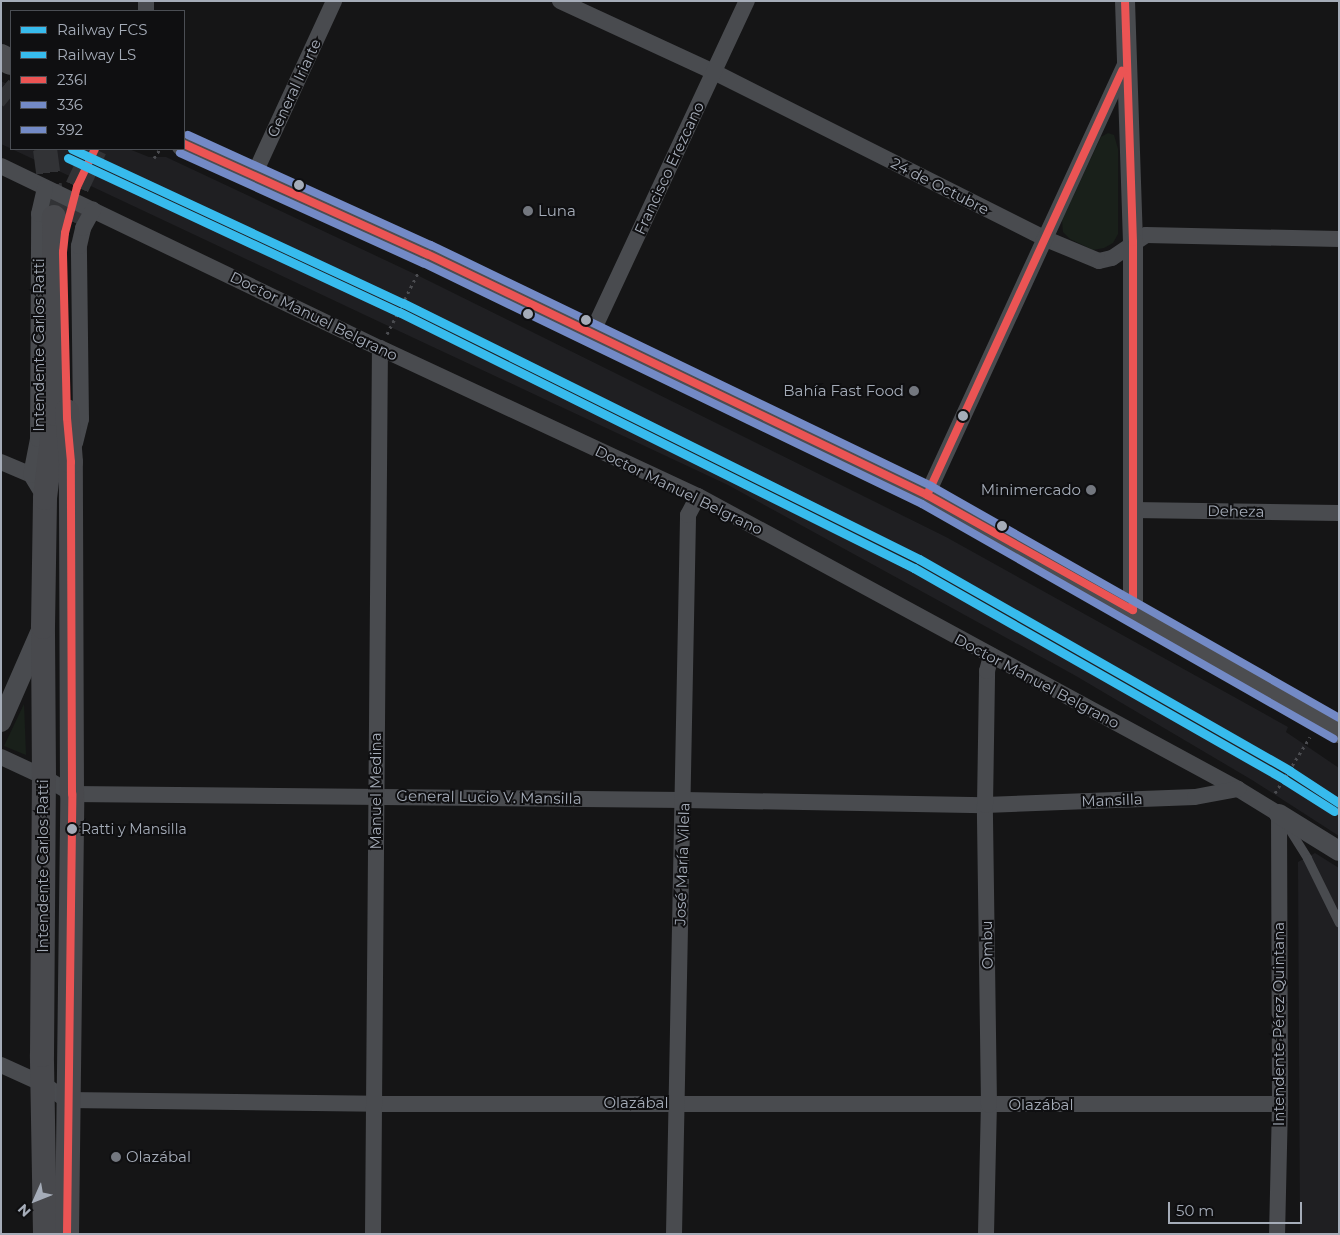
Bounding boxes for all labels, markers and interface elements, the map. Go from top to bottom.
legend [10,10,185,150]
text: Railway FCS [57,20,147,39]
street label: General Iriarte [263,36,325,140]
text: Railway LS [57,45,136,64]
text: 236I [57,70,88,89]
text: 336 [57,95,83,114]
street label: Francisco Erezcano [630,99,708,237]
text: 392 [57,120,83,139]
street label: 24 de Octubre [888,154,992,218]
unlabelled marker [294,180,304,190]
place label: Luna [538,202,576,220]
marker: Luna [522,205,534,217]
street label: Intendente Carlos Ratti [30,258,48,432]
street label: Doctor Manuel Belgrano [227,267,401,365]
unlabelled marker [523,309,533,319]
unlabelled marker [581,315,591,325]
place label: Bahía Fast Food [783,382,904,400]
marker: Bahía Fast Food [908,385,920,397]
unlabelled marker [958,411,968,421]
street label: Doctor Manuel Belgrano [592,441,766,539]
place label: Minimercado [981,481,1081,499]
marker: Minimercado [1085,484,1097,496]
street label: Deheza [1207,502,1265,520]
unlabelled marker [997,521,1007,531]
street label: Doctor Manuel Belgrano [951,630,1123,732]
street label: Manuel Medina [367,733,385,849]
street label: Intendente Carlos Ratti [34,779,52,953]
street label: General Lucio V. Mansilla [396,786,582,808]
street label: Mansilla [1081,790,1143,810]
street label: José María Vilela [671,802,693,926]
place label: Ratti y Mansilla [81,821,187,837]
marker: Ratti y Mansilla [67,824,77,834]
street label: Ombu [978,920,996,970]
street label: Intendente Pérez Quintana [1270,922,1288,1126]
street label: Olazábal [604,1094,668,1112]
street label: Olazábal [1009,1096,1073,1114]
place label: Olazábal [126,1148,191,1166]
marker: Olazábal [110,1151,122,1163]
north arrow [10,1175,60,1225]
scale bar [1170,1192,1304,1224]
text: N [14,1200,35,1221]
text: 50 m [1176,1201,1214,1220]

